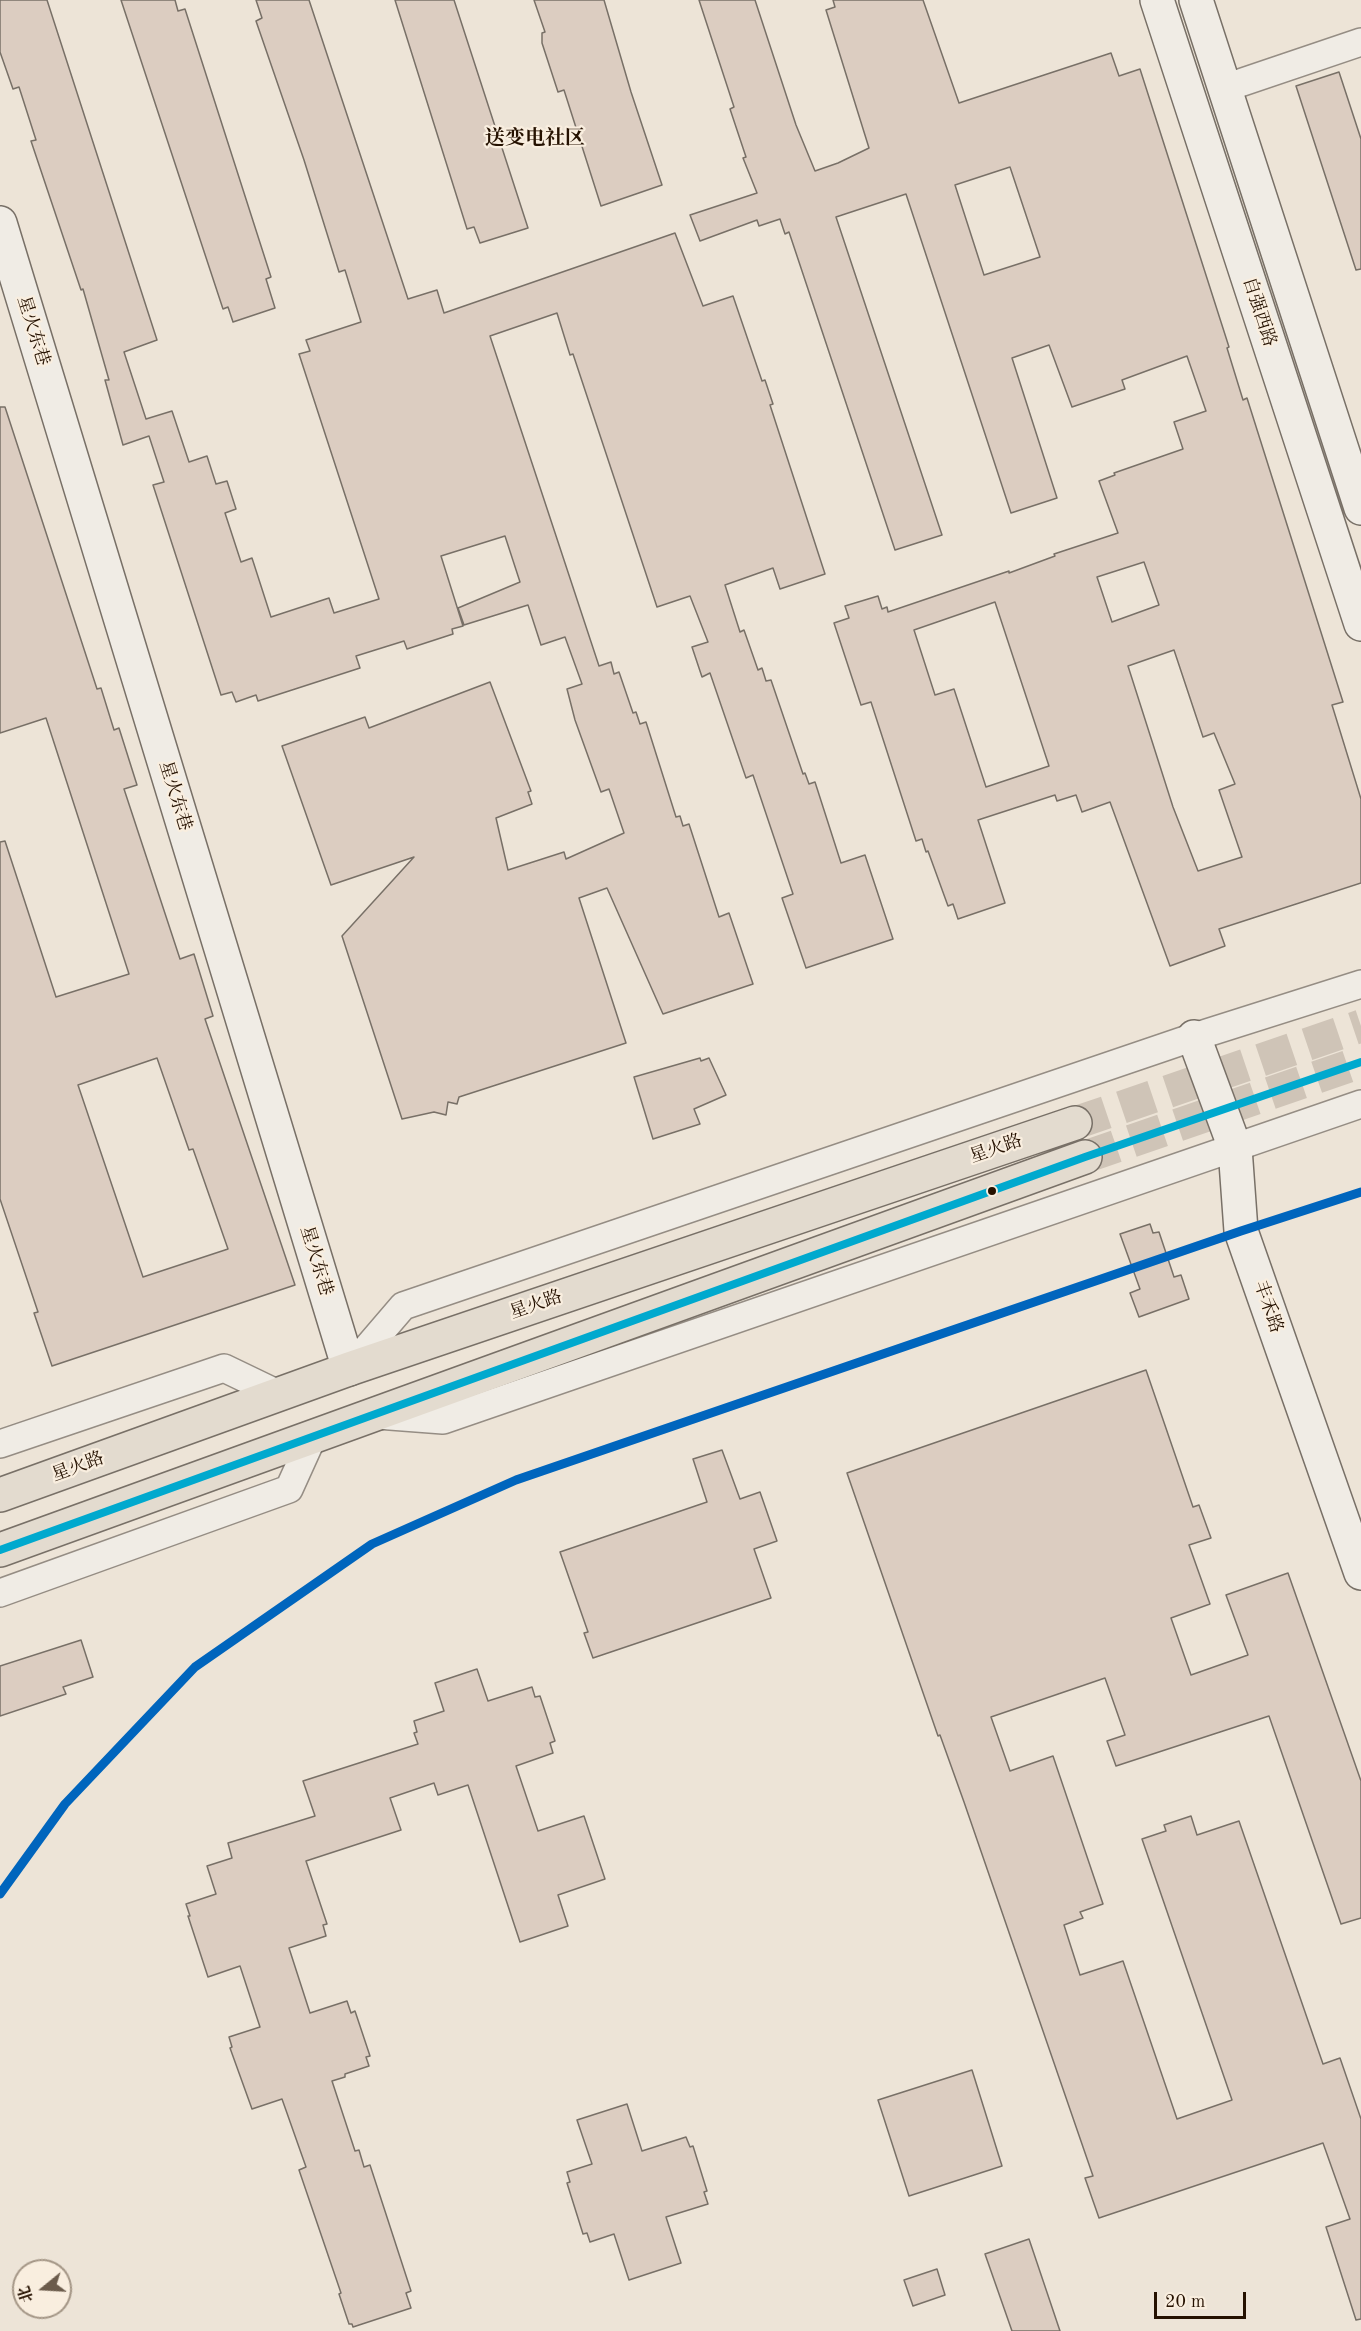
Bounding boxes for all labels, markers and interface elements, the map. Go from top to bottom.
district label: 送变电社区 [485,127,585,151]
street label: 自强西路 [1238,274,1280,350]
street label: 星火东巷 [12,293,54,369]
street label: 星火东巷 [154,758,196,834]
street label: 星火路 [967,1130,1025,1168]
unlabelled marker [986,1185,998,1197]
street label: 星火东巷 [295,1223,337,1299]
street label: 丰禾路 [1249,1278,1287,1336]
street label: 星火路 [507,1286,565,1324]
street label: 星火路 [49,1448,107,1486]
north arrow [12,2259,72,2319]
scale bar [1157,2280,1248,2318]
text: 北 [17,2284,37,2304]
text: 20 m [1165,2293,1205,2311]

